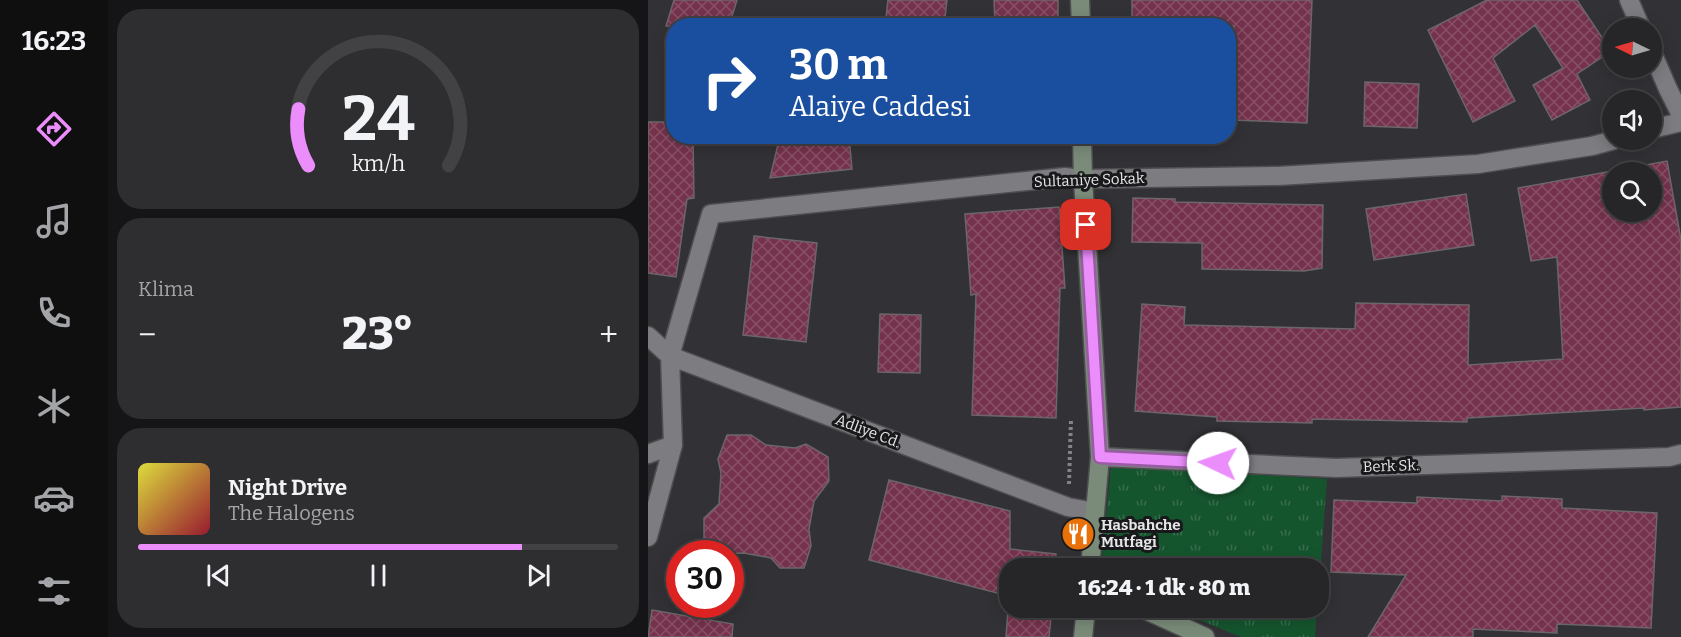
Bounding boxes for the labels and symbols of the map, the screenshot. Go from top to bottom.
north arrow [1602,18,1662,78]
street label: Sultaniye Sokak [1033,169,1145,191]
pin [1060,199,1111,250]
street label: Adliye Cd. [833,410,903,452]
position arrow [1186,431,1250,495]
street label: Berk Sk. [1363,456,1419,476]
restaurant icon: Hasbahche Mutfagi [1060,516,1096,552]
place label: Hasbahche Mutfagi [1101,516,1181,551]
speed limit sign: 30 [666,540,744,618]

